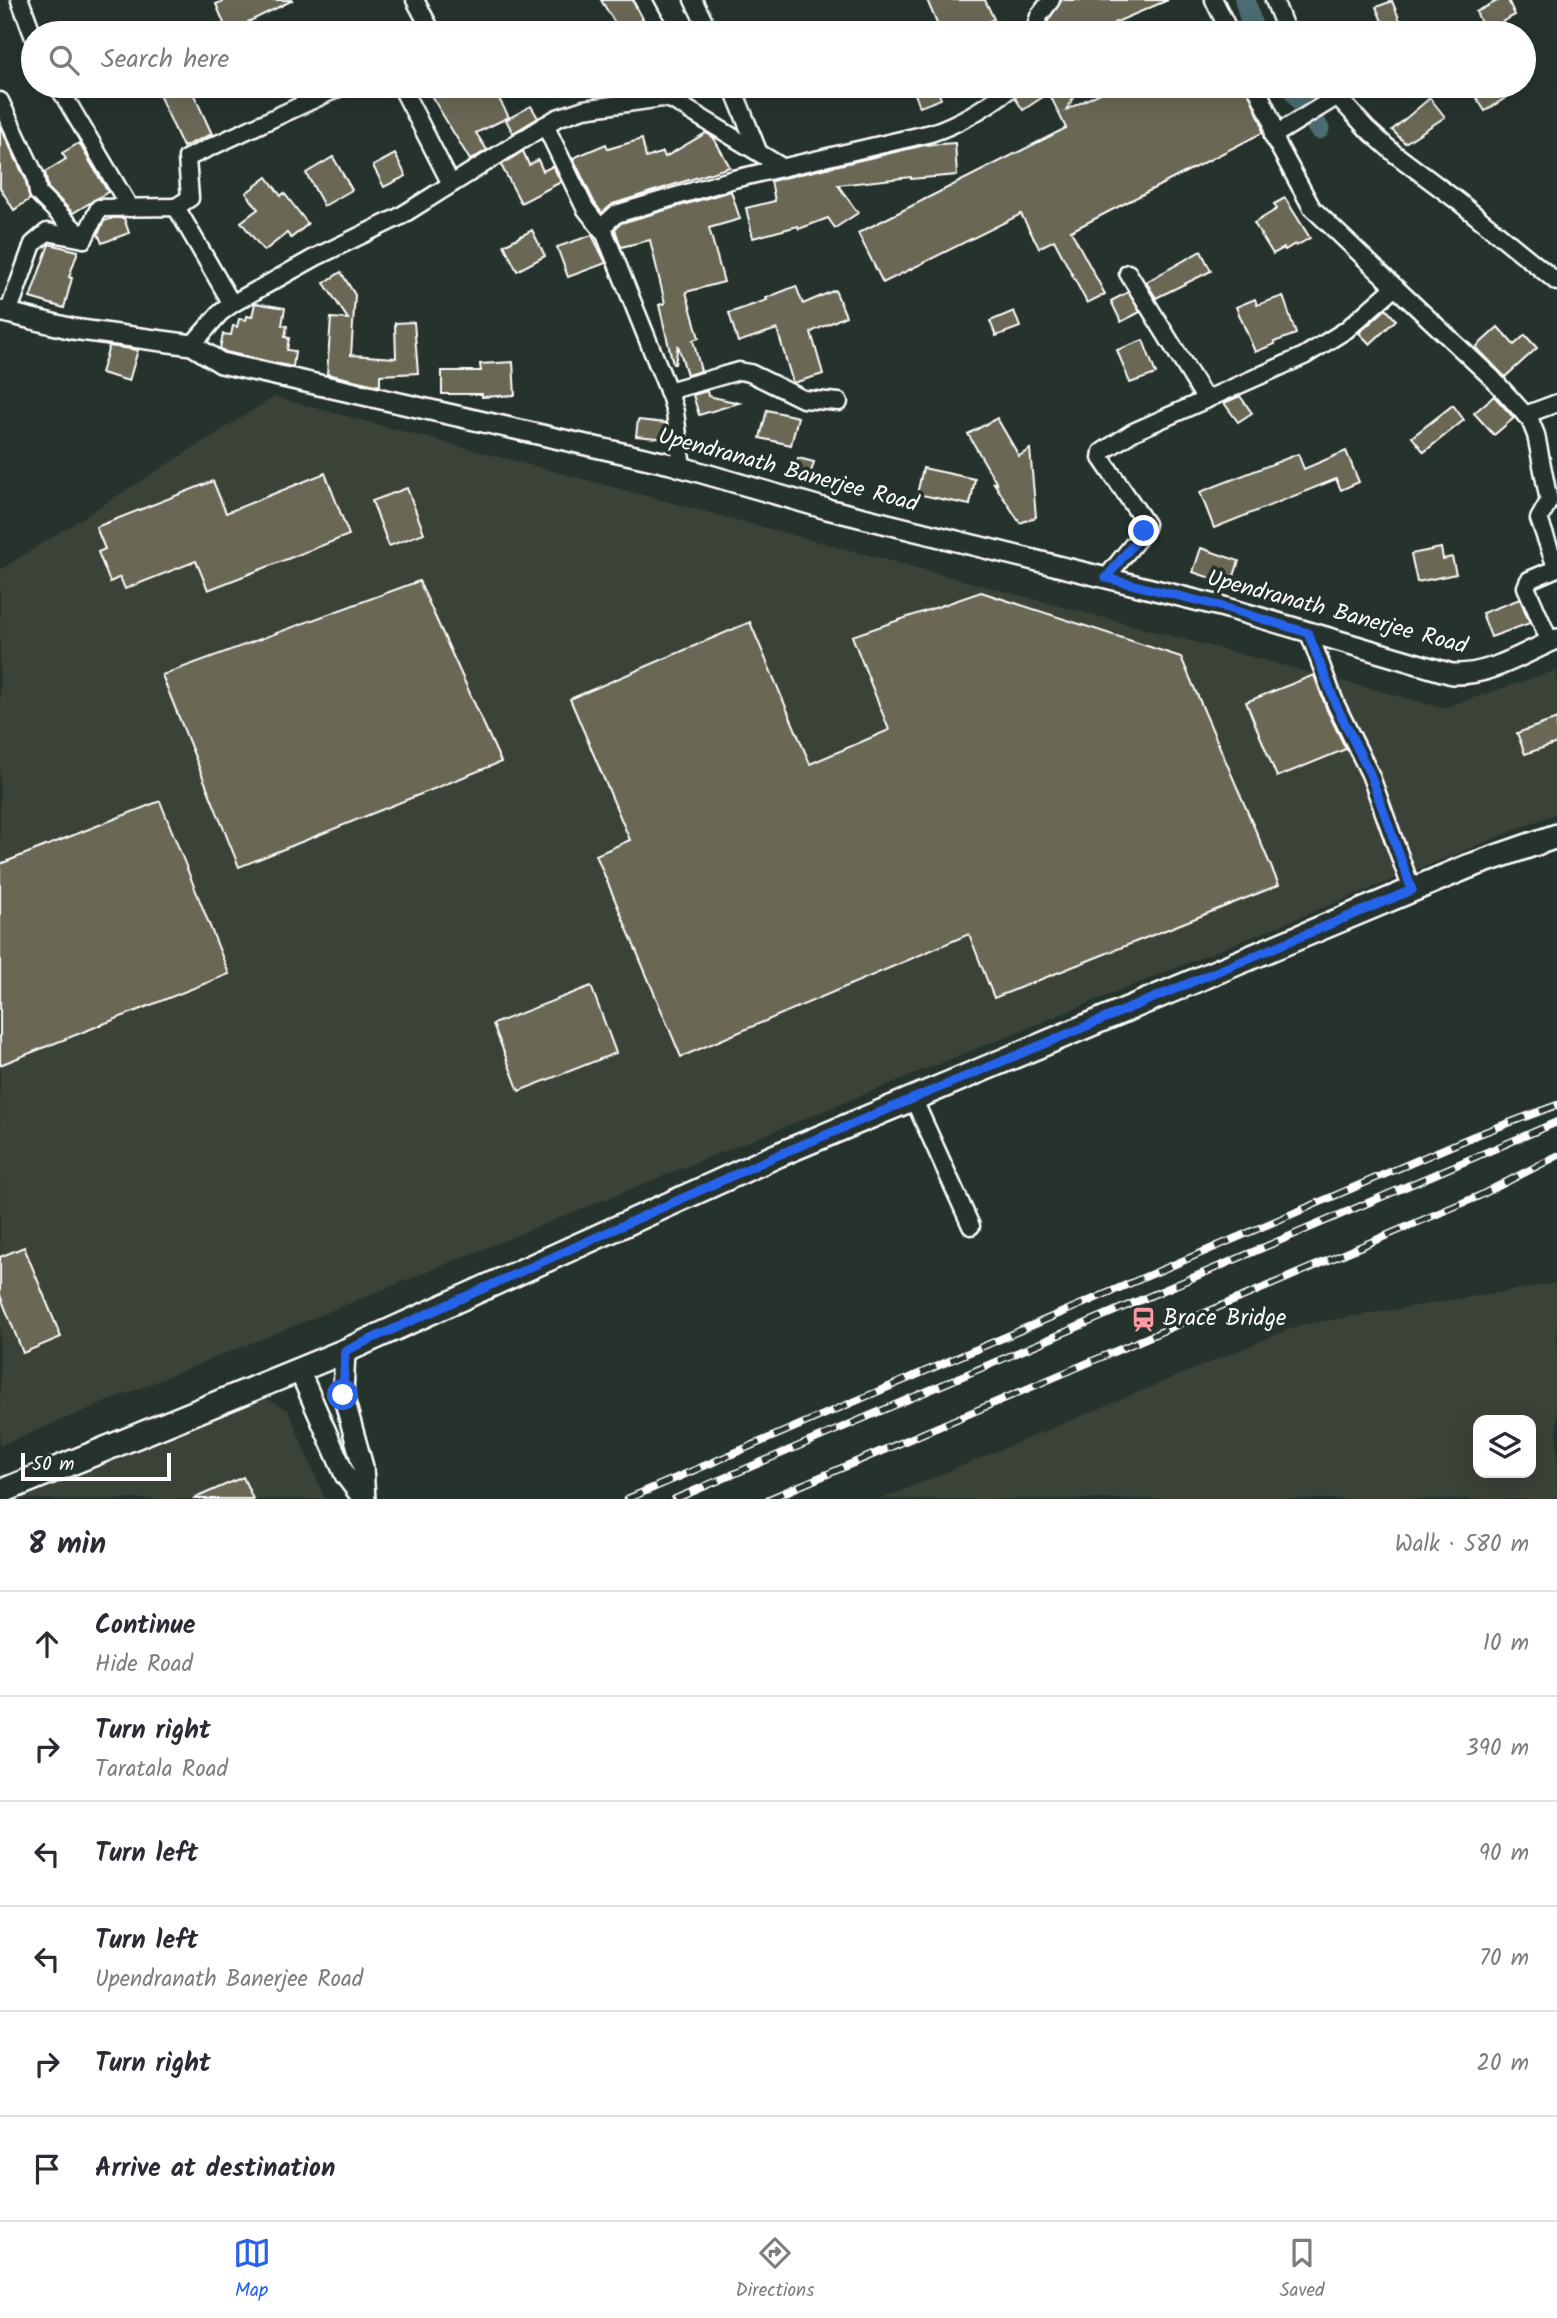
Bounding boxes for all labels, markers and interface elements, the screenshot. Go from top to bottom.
search box [21,21,1536,98]
text: Search here [101,39,229,81]
icon: search [45,41,83,79]
street label: Upendranath Banerjee Road [654,419,923,523]
route end [1128,515,1159,546]
street label: Upendranath Banerjee Road [1203,561,1472,665]
place label: Brace Bridge [1163,1301,1286,1337]
station icon: Brace Bridge [1129,1305,1157,1333]
route start [327,1379,358,1410]
map controls [1473,1415,1536,1478]
button: layers [1473,1415,1536,1478]
scale bar [21,1450,172,1482]
text: 50 m [32,1450,74,1480]
text: 8 min [28,1521,106,1569]
text: Walk · 580 m [1395,1527,1529,1563]
text: Continue [95,1605,196,1647]
icon: ahead [28,1625,66,1663]
text: 10 m [1483,1626,1529,1662]
text: Hide Road [95,1647,193,1683]
text: Turn right [95,1710,211,1752]
icon: right [28,1730,66,1768]
text: 390 m [1466,1731,1529,1767]
text: Taratala Road [95,1752,228,1788]
text: Turn left [95,1833,198,1875]
icon: left [28,1835,66,1873]
text: 90 m [1479,1836,1529,1872]
text: Turn left [95,1920,198,1962]
icon: left [28,1940,66,1978]
text: 70 m [1479,1941,1529,1977]
text: Upendranath Banerjee Road [95,1962,363,1998]
text: Turn right [95,2043,211,2085]
icon: right [28,2045,66,2083]
text: 20 m [1477,2046,1529,2082]
text: Arrive at destination [95,2148,335,2190]
icon: arrive [28,2150,66,2188]
tab: Map [233,2234,271,2306]
tab: Directions [736,2234,814,2306]
tab: Saved [1279,2234,1324,2306]

